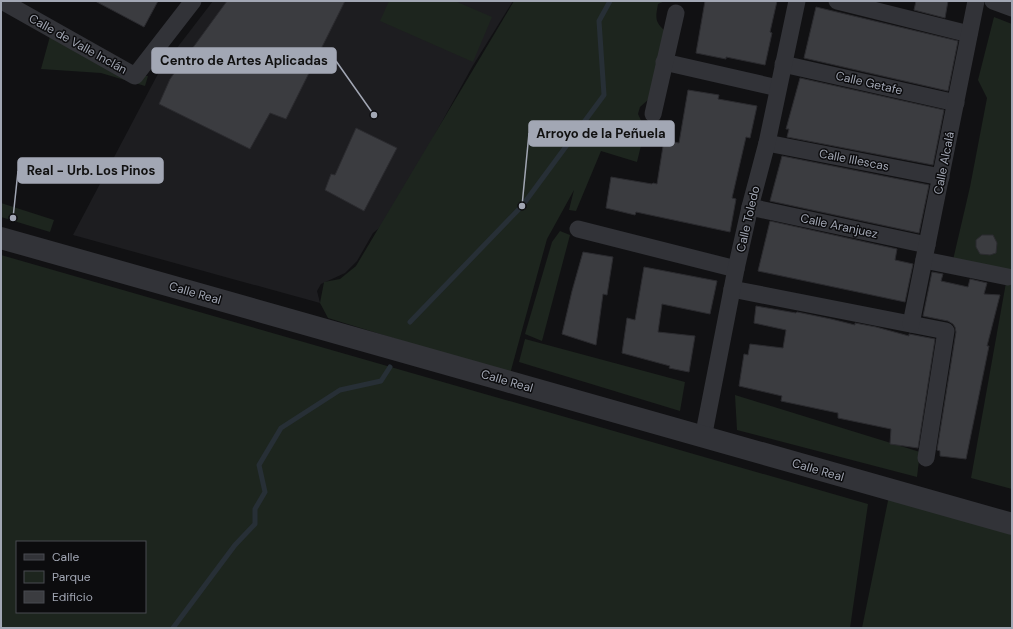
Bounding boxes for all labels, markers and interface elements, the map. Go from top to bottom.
street label: Calle de Valle Inclán [26,10,130,78]
callout: Centro de Artes Aplicadas [152,48,336,73]
text: Centro de Artes Aplicadas [160,52,328,69]
street label: Calle Getafe [834,68,904,98]
callout: Arroyo de la Peñuela [529,121,674,146]
text: Arroyo de la Peñuela [536,125,666,142]
street label: Calle Alcalá [930,130,958,196]
street label: Calle Illescas [818,145,890,175]
callout: Real - Urb. Los Pinos [18,158,163,183]
text: Real - Urb. Los Pinos [27,162,155,179]
street label: Calle Toledo [733,184,763,254]
street label: Calle Aranjuez [799,210,879,242]
street label: Calle Real [167,278,223,308]
street label: Calle Real [479,366,535,396]
street label: Calle Real [790,455,846,485]
legend [16,541,146,613]
text: Calle [52,549,79,565]
text: Parque [52,569,91,585]
text: Edificio [52,589,93,605]

